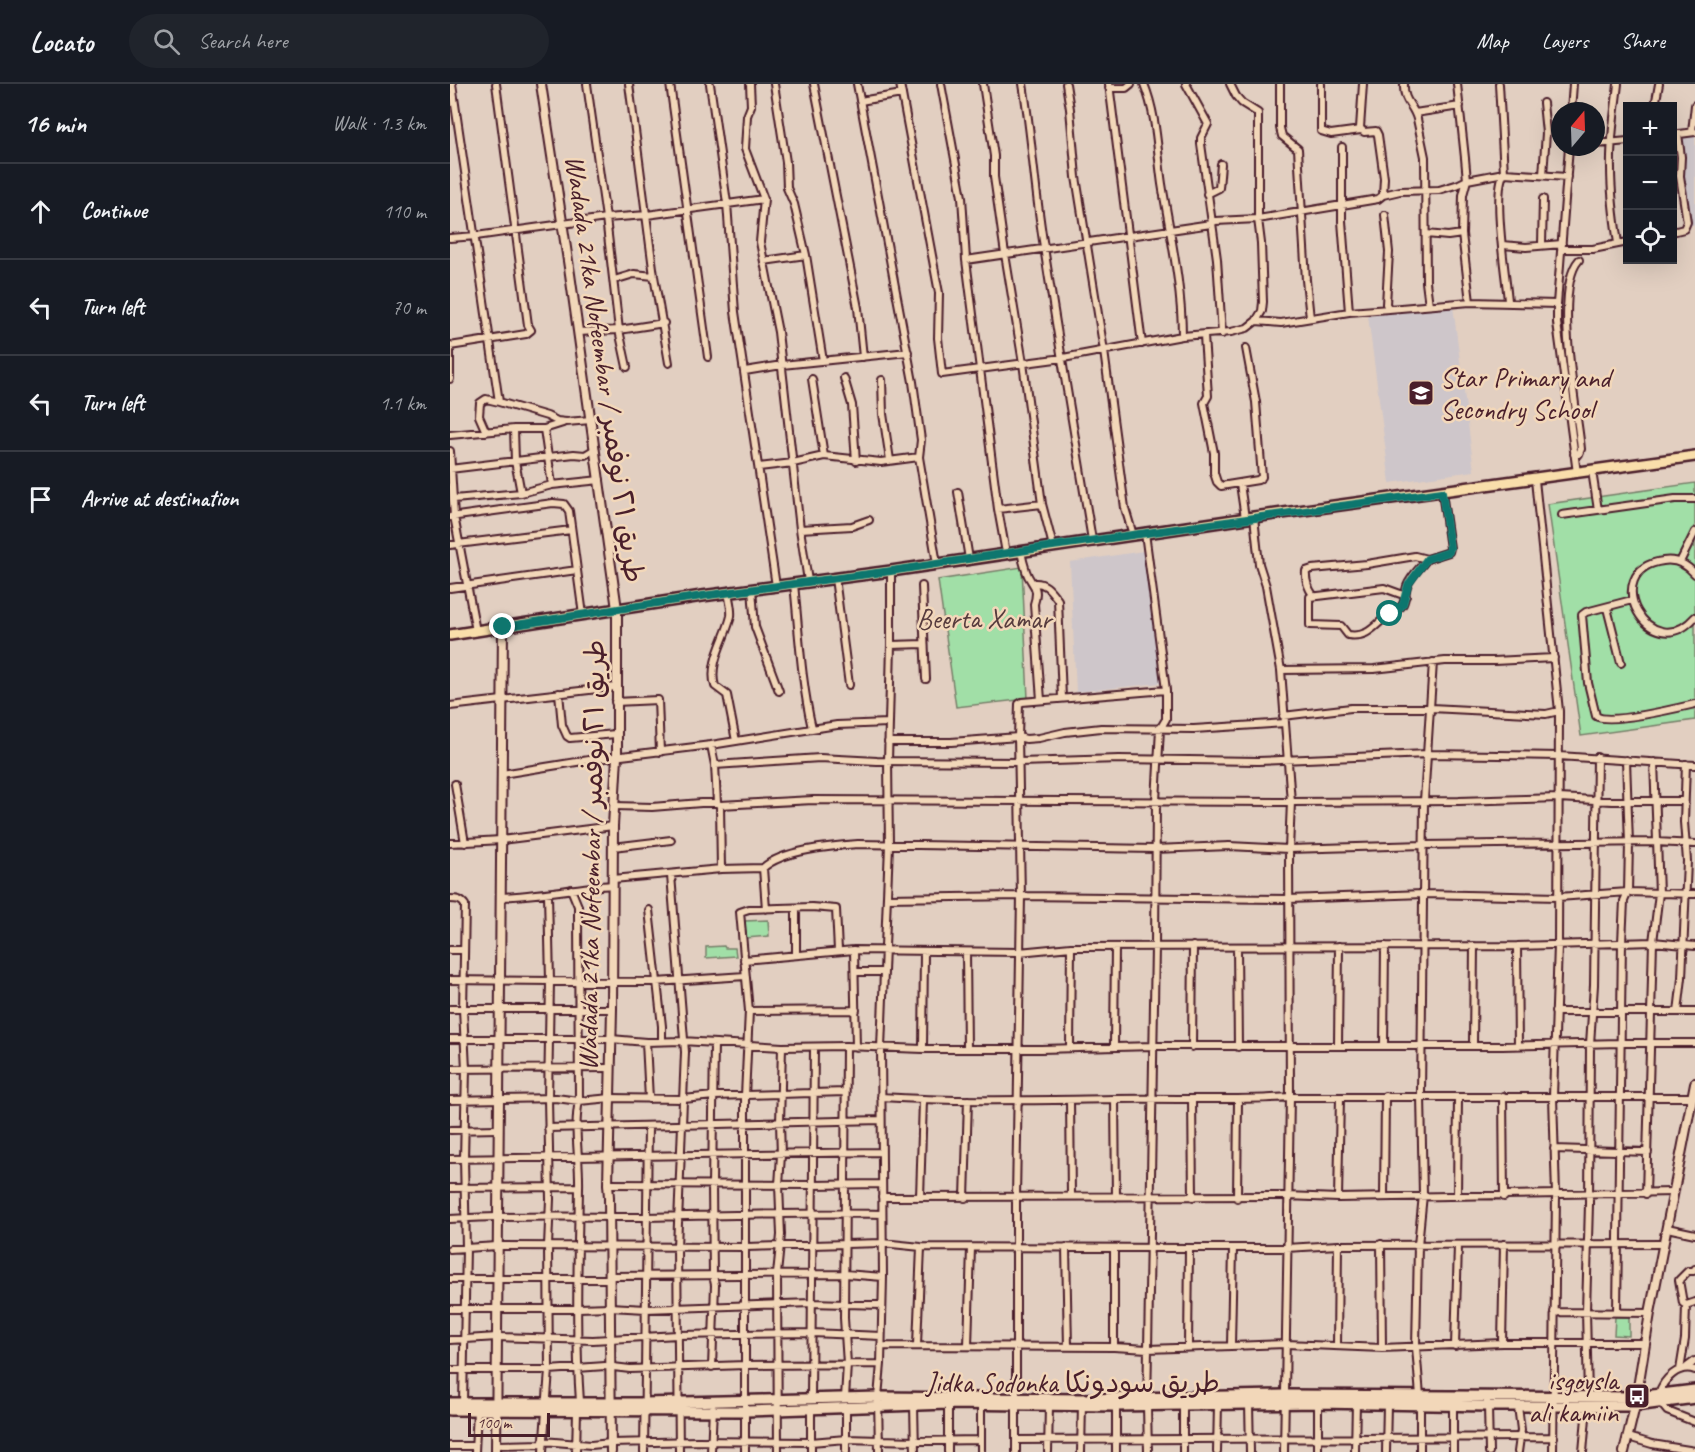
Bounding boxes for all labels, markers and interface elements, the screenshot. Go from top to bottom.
search box [129,14,549,68]
text: Locato [30,24,93,59]
icon: search [150,25,183,58]
text: Search here [198,27,288,55]
text: Map [1476,28,1509,54]
text: Layers [1542,28,1588,54]
text: Share [1621,28,1665,54]
north arrow [1551,102,1605,156]
map controls [1623,102,1677,264]
button: + [1623,102,1677,156]
text: 16 min [24,107,86,140]
text: Walk · 1.3 km [332,111,426,136]
street label: Wadada 21ka Nofeembar / طريق ٢١ نوفمبر [558,153,652,585]
button: − [1623,156,1677,210]
icon: ahead [24,195,57,228]
text: Continue [81,197,147,225]
text: 110 m [383,199,426,224]
button: locate [1623,210,1677,264]
icon: left [24,291,57,324]
text: Turn left [81,293,145,321]
text: 70 m [392,295,426,320]
place label: Star Primary and Secondry School [1440,360,1614,427]
school or university icon: Star Primary and Secondry School [1406,378,1436,408]
icon: left [24,387,57,420]
text: Turn left [81,389,145,417]
text: 1.1 km [380,391,426,416]
icon: arrive [24,483,57,516]
text: Arrive at destination [81,485,238,513]
route start [1376,600,1402,626]
park label: Beerta Xamar [917,601,1054,636]
route end [489,613,515,639]
street label: Wadada 21ka Nofeembar / طريق ٢١ نوفمبر [570,639,612,1071]
place label: isgoysla ali kamiin [1529,1363,1621,1430]
street label: Jidka Sodonka طريق سودونكا [924,1365,1220,1400]
bus stop icon: isgoysla ali kamiin [1622,1381,1652,1411]
scale bar [468,1410,550,1438]
text: 100 m [477,1413,511,1433]

